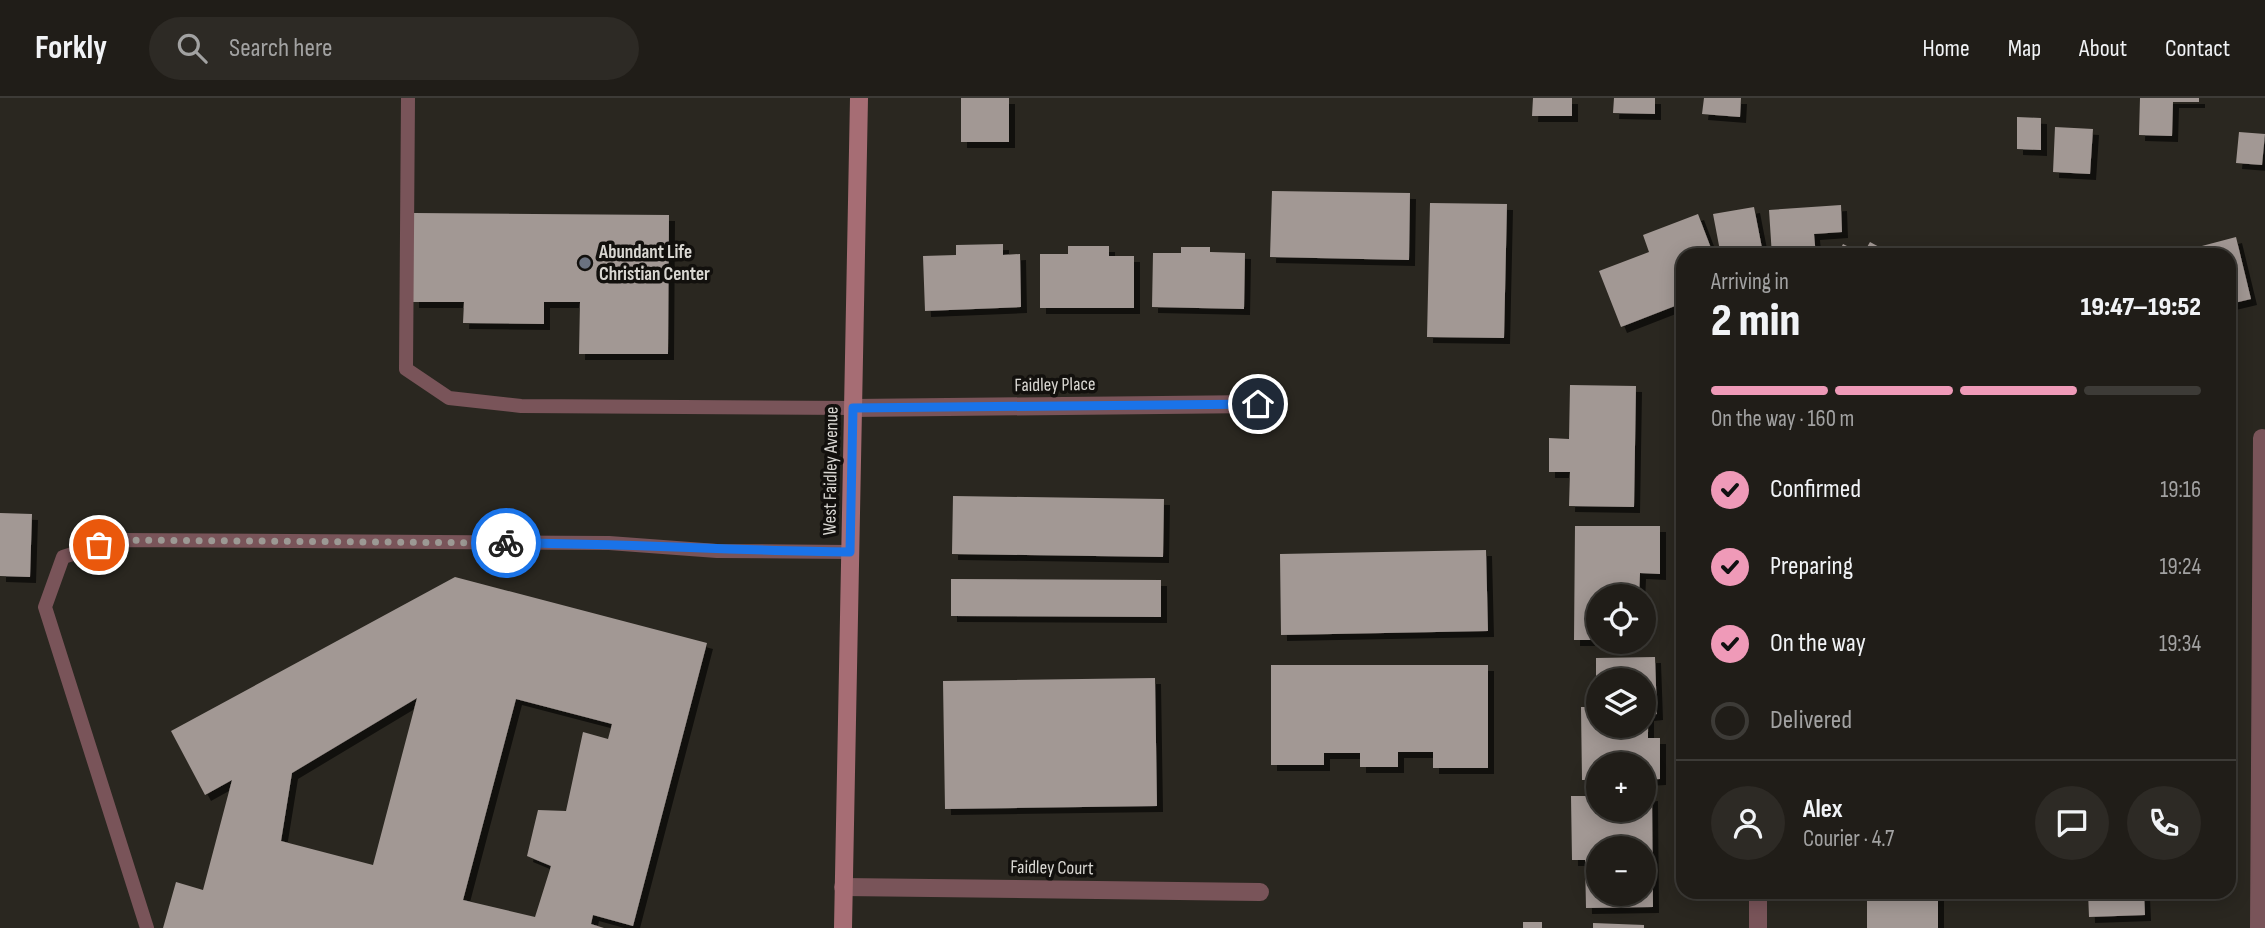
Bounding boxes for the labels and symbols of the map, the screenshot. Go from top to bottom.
place label: Abundant Life Christian Center [598,241,710,286]
marker: Abundant Life Christian Center [577,255,593,271]
street label: Faidley Place [1014,373,1096,397]
pin [1228,374,1288,434]
street label: West Faidley Avenue [818,406,844,536]
courier [471,508,541,578]
pin [69,515,129,575]
street label: Faidley Court [1010,856,1094,880]

